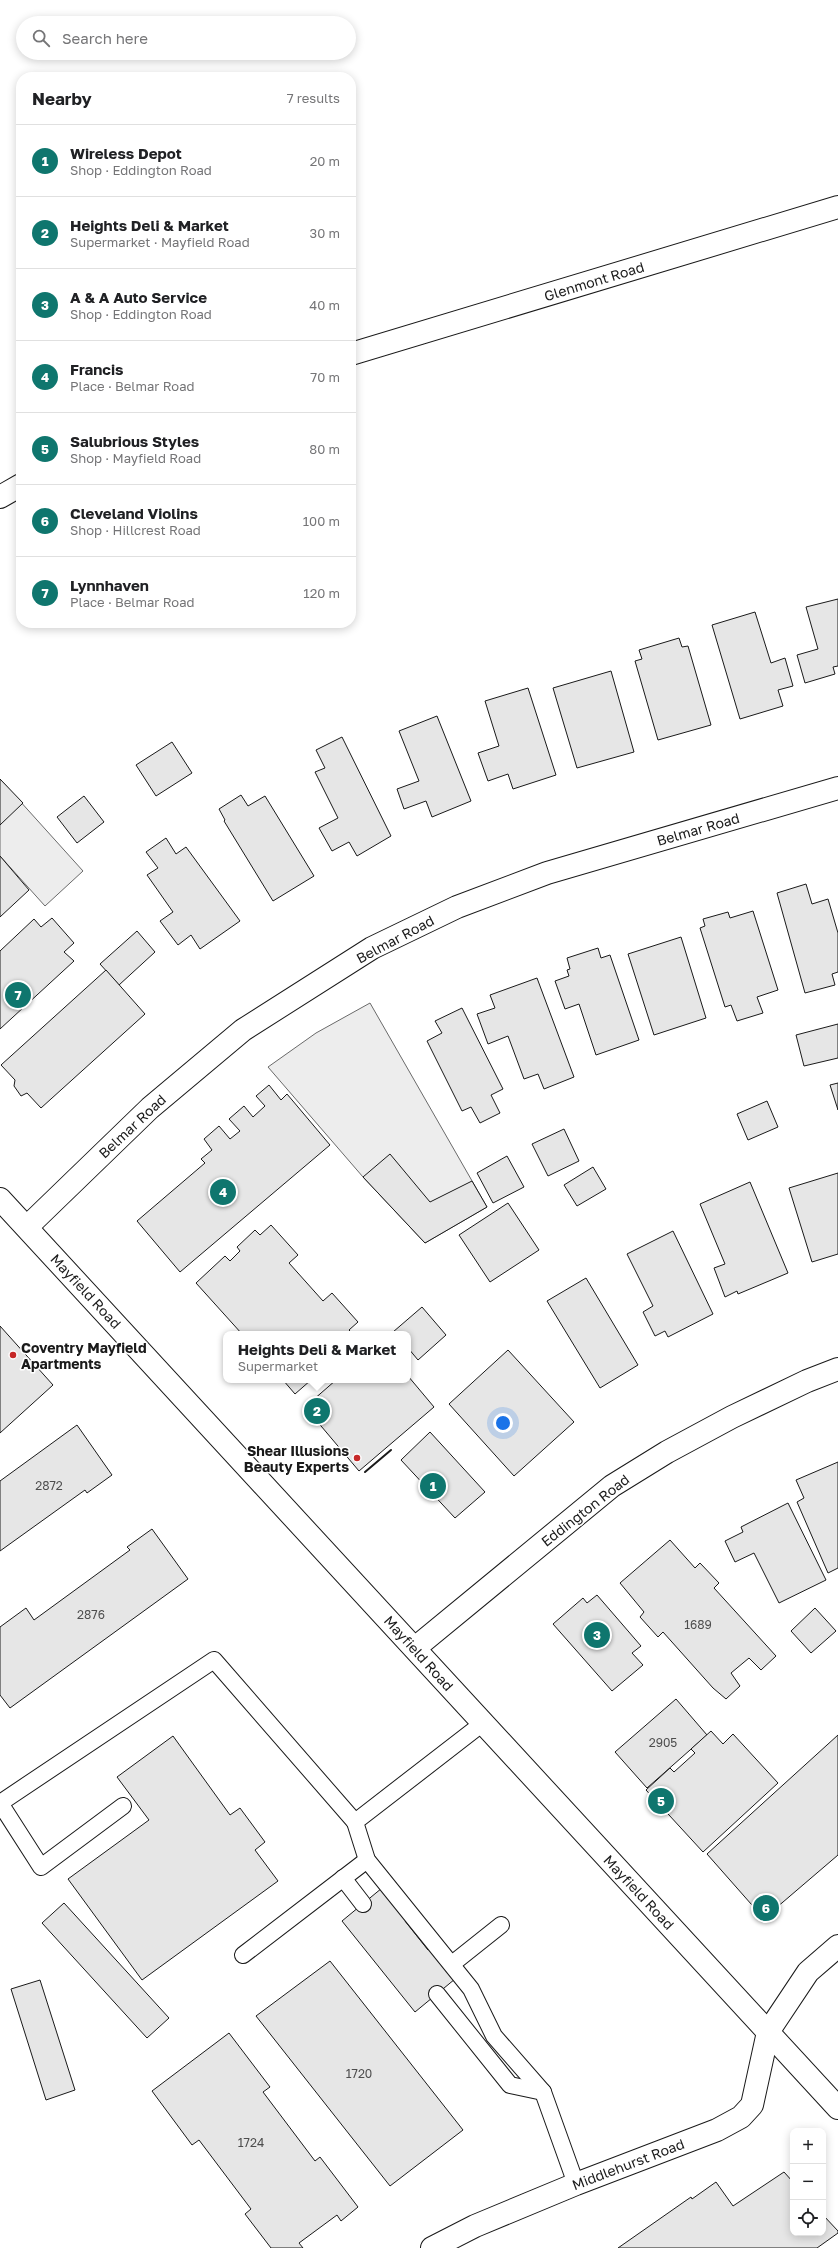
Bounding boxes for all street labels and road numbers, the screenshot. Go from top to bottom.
street label: Glenmont Road [542,258,646,304]
street label: Belmar Road [655,809,741,849]
street label: Belmar Road [353,911,437,967]
street label: Belmar Road [95,1091,169,1161]
street label: Mayfield Road [47,1250,125,1332]
street label: Eddington Road [538,1470,632,1550]
street label: Mayfield Road [381,1612,457,1694]
street label: Mayfield Road [600,1851,678,1933]
street label: Middlehurst Road [569,2135,687,2193]

